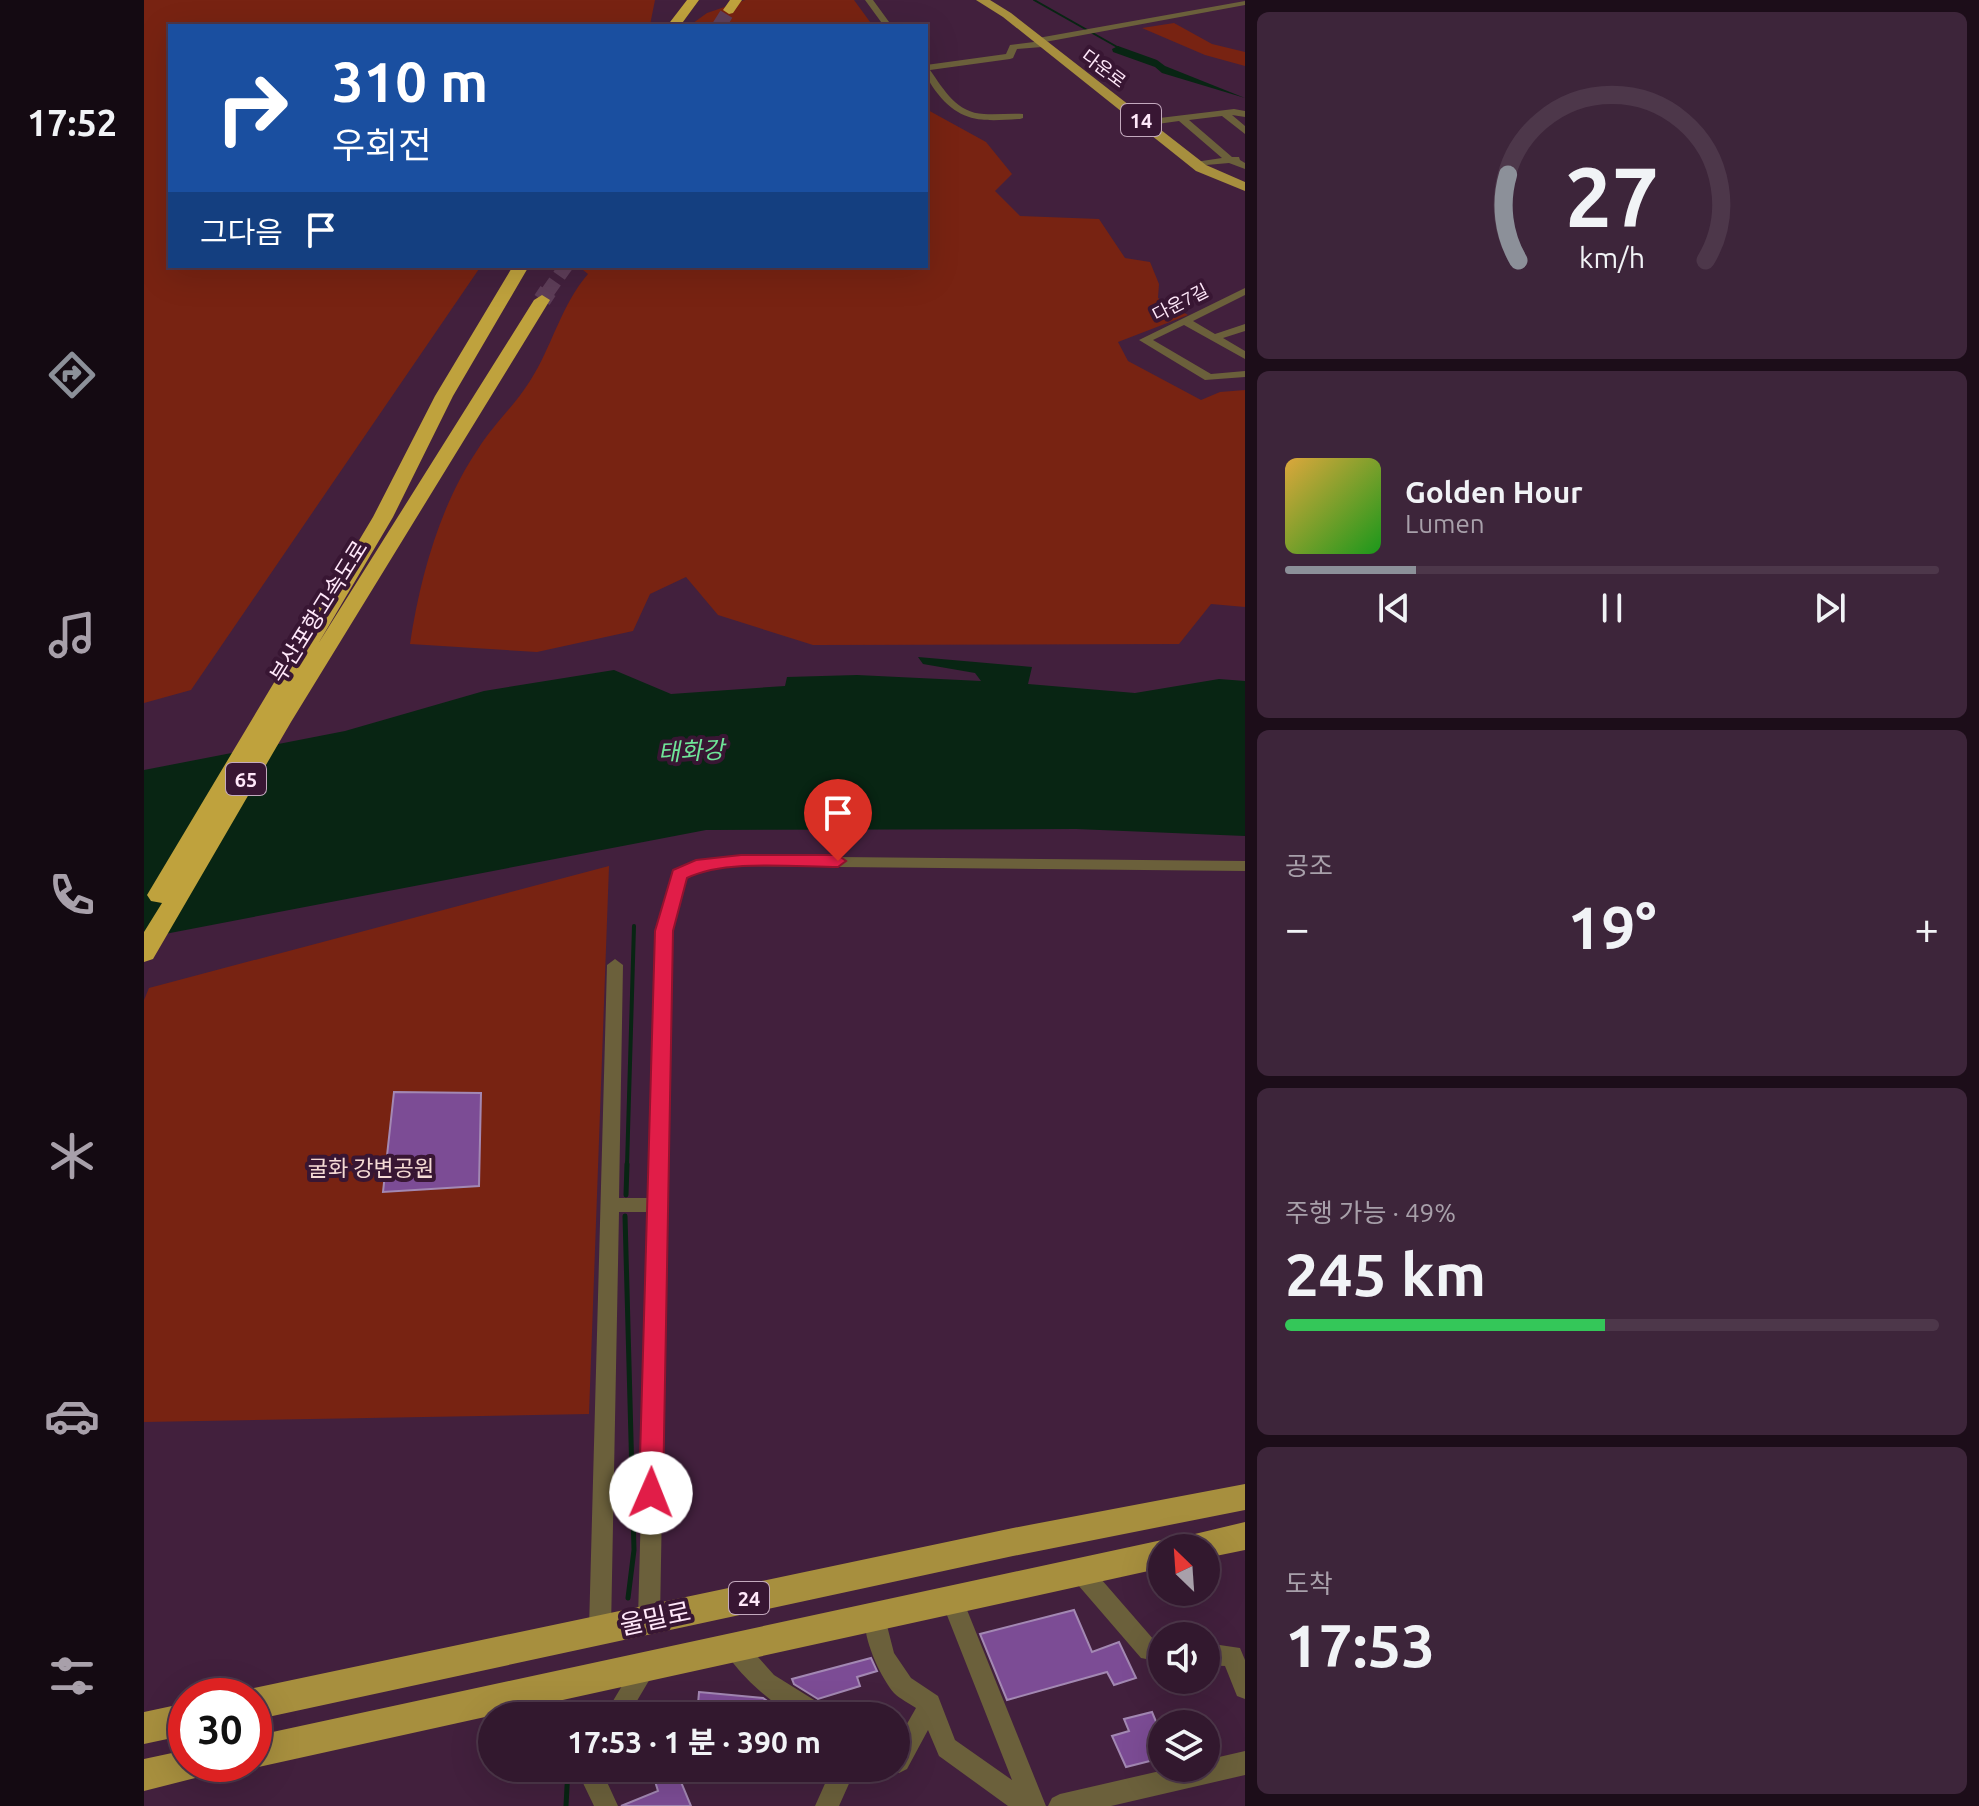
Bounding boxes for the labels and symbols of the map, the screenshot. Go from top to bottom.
street label: 다운로 [1078,45,1130,91]
road number: 14 [1121,104,1161,136]
street label: 다운7길 [1149,280,1211,324]
street label: 부산포항고속도로 [264,536,372,686]
water label: 태화강 [657,736,728,766]
road number: 65 [226,763,266,795]
pin [804,779,872,861]
park label: 굴화 강변공원 [308,1155,434,1180]
position arrow [609,1451,693,1535]
north arrow [1148,1534,1220,1606]
road number: 24 [729,1582,769,1614]
street label: 울밀로 [617,1596,693,1640]
speed limit sign: 30 [168,1678,272,1782]

